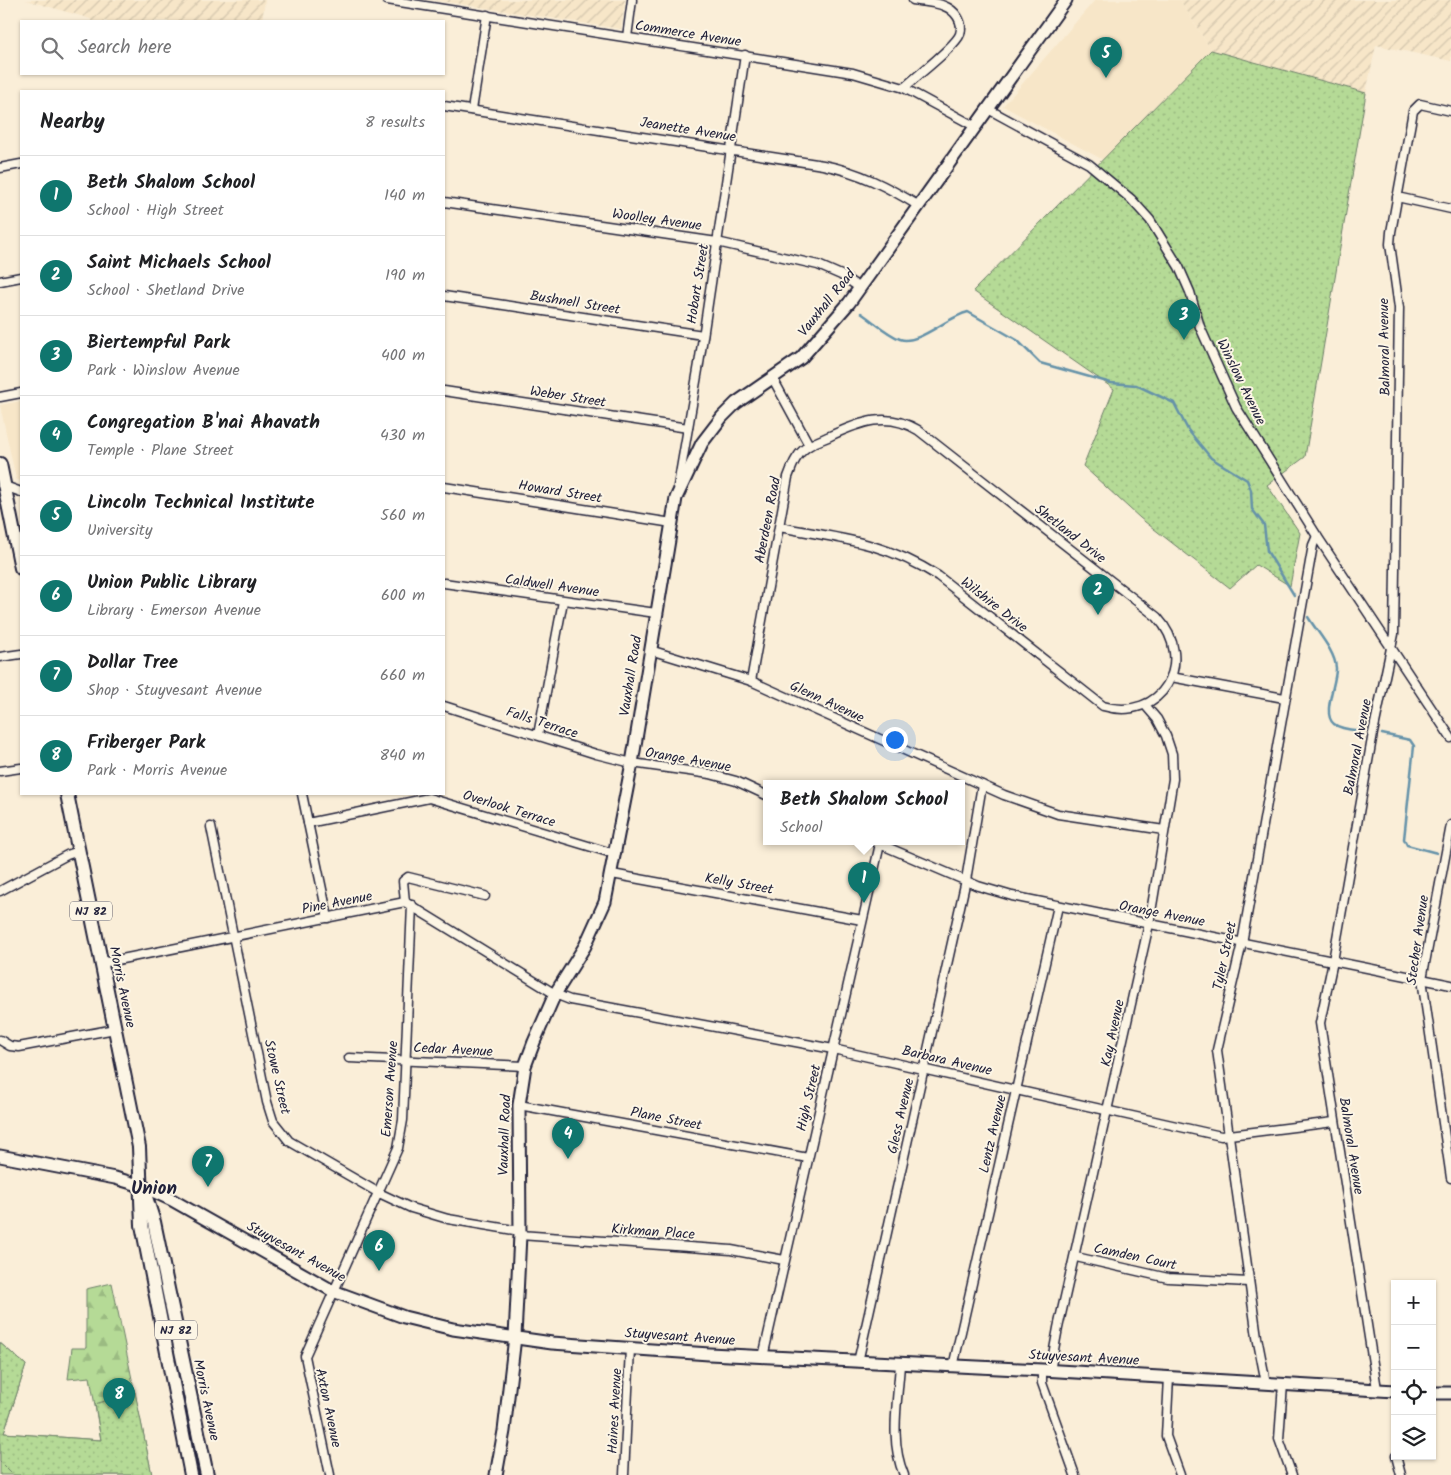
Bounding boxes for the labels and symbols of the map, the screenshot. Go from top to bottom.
street label: Commerce Avenue [633,15,743,53]
pin: 5 [1090,37,1122,78]
street label: Jeanette Avenue [638,112,738,149]
street label: Woolley Avenue [611,203,704,237]
street label: Hobart Street [681,242,715,326]
street label: Vauxhall Road [793,264,862,342]
street label: Bushnell Street [528,285,622,321]
street label: Balmoral Avenue [1373,297,1397,396]
pin: 3 [1168,299,1200,340]
street label: Winslow Avenue [1211,335,1272,430]
street label: Weber Street [528,380,608,414]
street label: Aberdeen Road [749,474,787,565]
street label: Howard Street [517,475,604,510]
street label: Shetland Drive [1029,499,1111,570]
street label: Caldwell Avenue [504,569,601,604]
street label: Wilshire Drive [956,572,1033,639]
pin: 2 [1082,574,1114,615]
street label: Vauxhall Road [614,633,648,718]
street label: Glenn Avenue [786,675,869,729]
street label: Balmoral Avenue [1338,696,1378,797]
street label: Falls Terrace [503,701,581,745]
your location [882,727,908,753]
street label: Orange Avenue [643,742,733,779]
street label: Overlook Terrace [460,784,559,834]
pin: 1 [848,862,880,903]
street label: Kelly Street [703,867,776,901]
street label: Pine Avenue [300,885,375,921]
street label: Stecher Avenue [1401,893,1435,986]
street label: Orange Avenue [1117,895,1207,933]
road number: NJ 82 [70,901,112,920]
street label: Tyler Street [1207,919,1243,992]
street label: Morris Avenue [103,944,142,1030]
street label: Kay Avenue [1095,997,1131,1069]
street label: Stowe Street [258,1037,296,1117]
street label: Cedar Avenue [413,1037,494,1063]
street label: Emerson Avenue [376,1039,404,1138]
street label: Barbara Avenue [900,1040,995,1082]
street label: High Street [791,1062,827,1134]
street label: Gless Avenue [882,1075,921,1156]
street label: Lentz Avenue [973,1092,1013,1175]
street label: Vauxhall Road [493,1093,517,1176]
street label: Balmoral Avenue [1332,1096,1370,1197]
street label: Plane Street [628,1101,704,1137]
pin: 4 [552,1118,584,1159]
pin: 7 [192,1146,224,1187]
district label: Union [131,1174,177,1204]
street label: Stuyvesant Avenue [242,1216,350,1289]
street label: Kirkman Place [610,1218,696,1246]
pin: 6 [363,1230,395,1271]
street label: Camden Court [1092,1238,1179,1277]
road number: NJ 82 [155,1320,197,1340]
street label: Stuyvesant Avenue [624,1322,737,1352]
street label: Stuyvesant Avenue [1028,1344,1140,1372]
street label: Morris Avenue [187,1357,226,1443]
street label: Axton Avenue [309,1366,347,1450]
street label: Haines Avenue [602,1367,628,1454]
pin: 8 [103,1378,135,1419]

